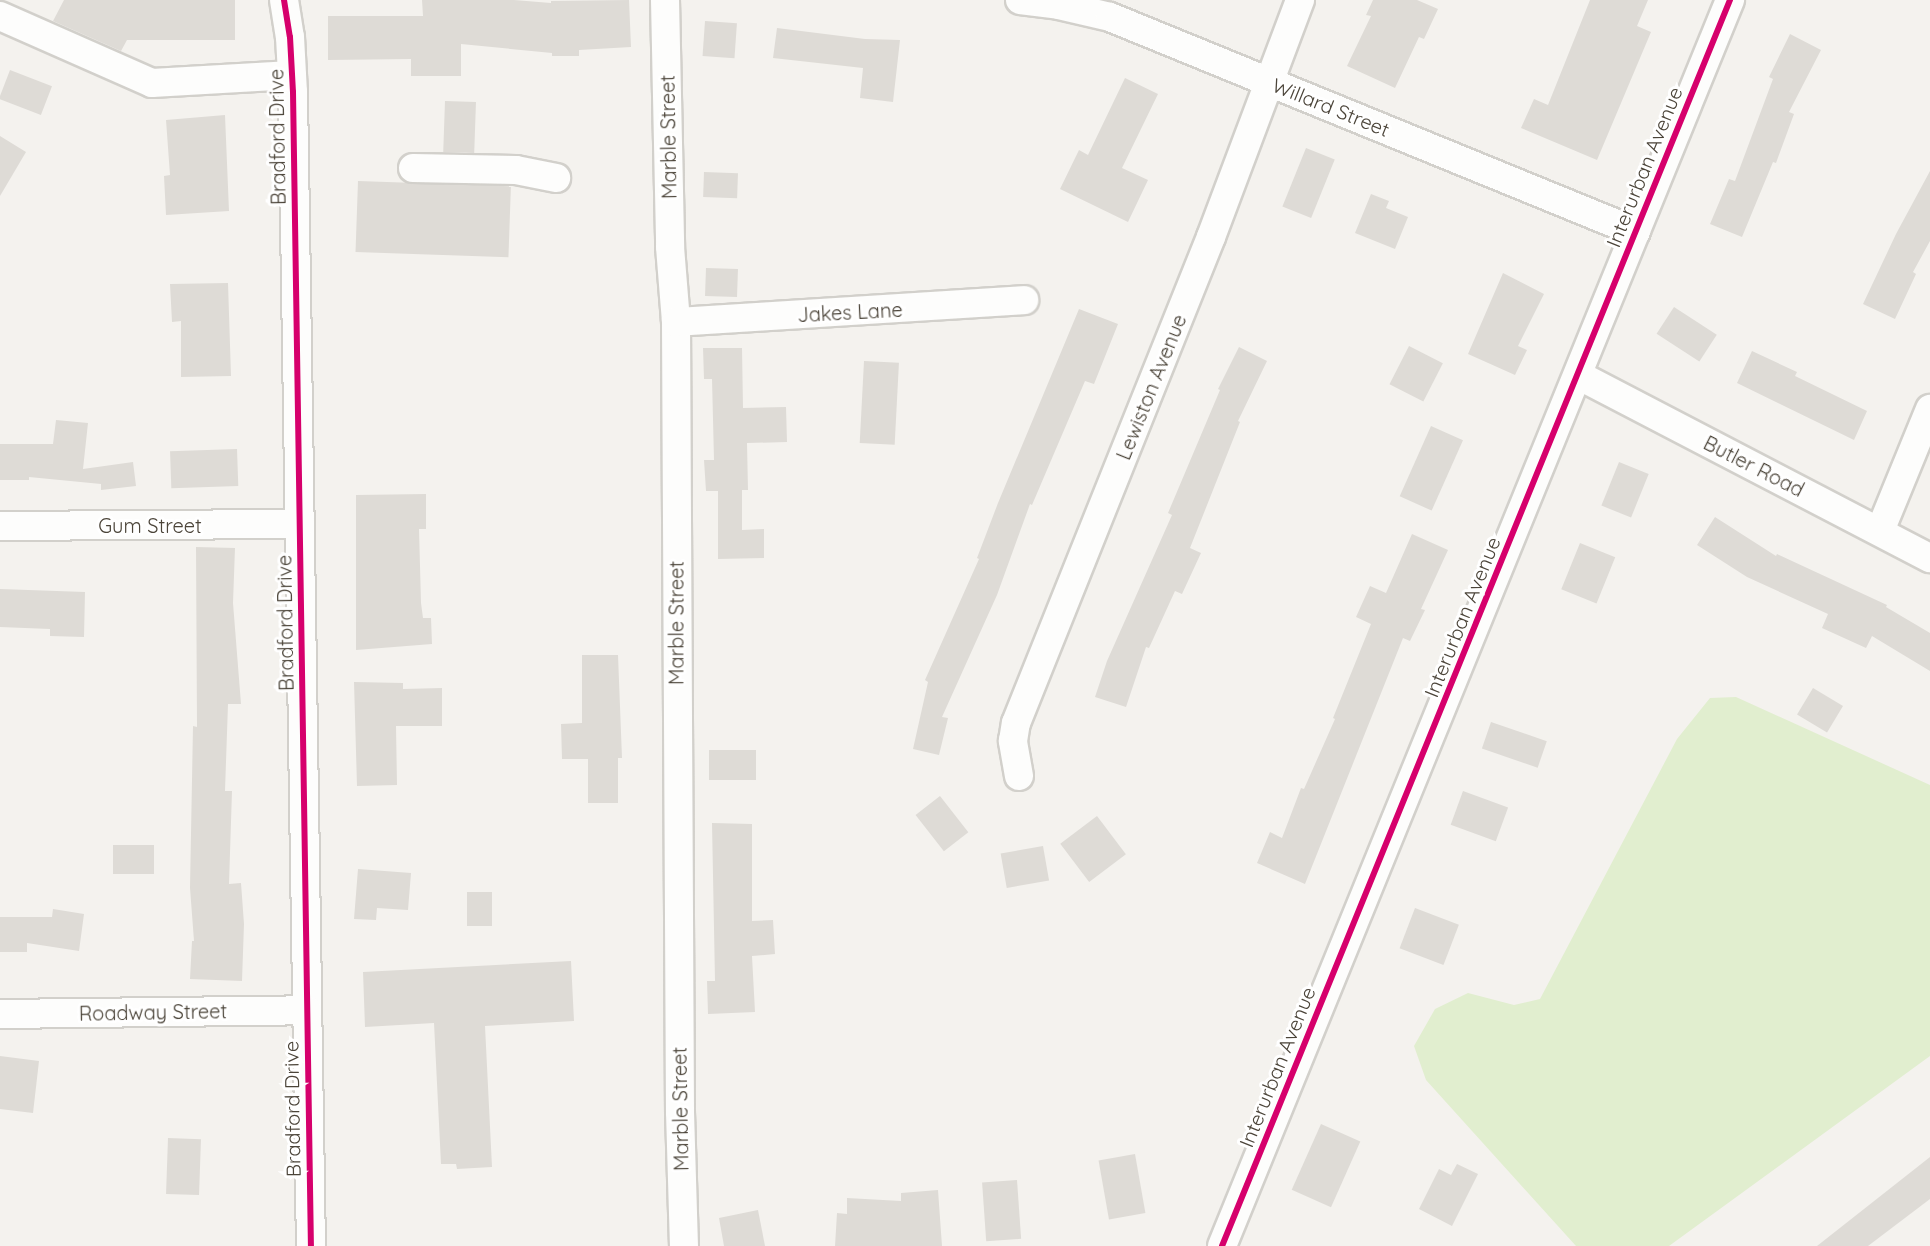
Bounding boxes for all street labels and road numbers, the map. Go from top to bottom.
street label: Bradford Drive [264,69,290,205]
street label: Willard Street [1269,73,1393,141]
street label: Marble Street [655,75,681,199]
street label: Interurban Avenue [1601,83,1687,251]
street label: Jakes Lane [797,297,903,327]
street label: Lewiston Avenue [1111,311,1191,463]
street label: Butler Road [1700,430,1808,502]
street label: Gum Street [98,513,202,537]
street label: Interurban Avenue [1419,533,1505,701]
street label: Bradford Drive [272,555,298,691]
street label: Marble Street [664,561,688,685]
street label: Interurban Avenue [1234,983,1320,1151]
street label: Roadway Street [79,999,227,1025]
street label: Bradford Drive [279,1041,305,1177]
street label: Marble Street [667,1047,693,1171]

